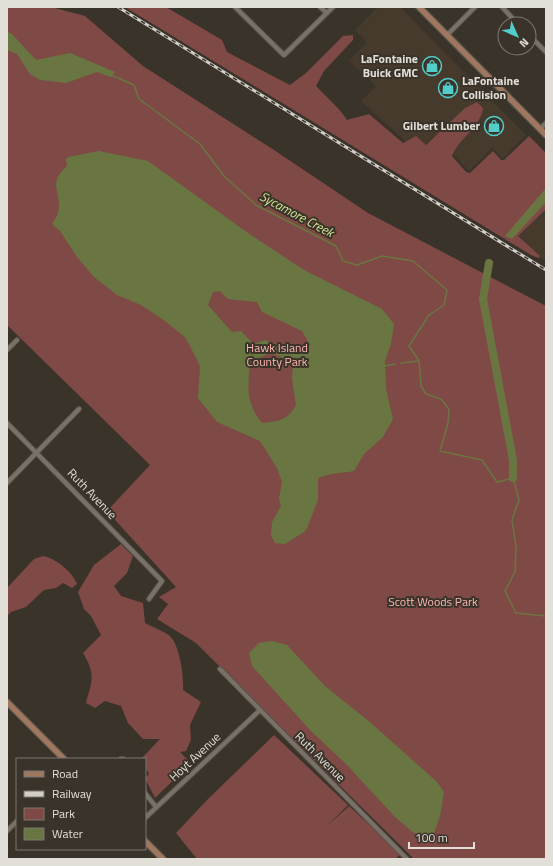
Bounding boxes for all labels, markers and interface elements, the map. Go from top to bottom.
north arrow [497,16,537,56]
text: N [516,35,532,51]
place label: LaFontaine Buick GMC [361,49,418,82]
shop icon: LaFontaine Buick GMC [421,55,443,77]
place label: LaFontaine Collision [462,71,519,104]
shop icon: LaFontaine Collision [437,77,459,99]
shop icon: Gilbert Lumber [483,115,505,137]
place label: Gilbert Lumber [403,116,481,135]
water label: Sycamore Creek [256,186,340,243]
park label: Hawk Island County Park [246,338,308,371]
street label: Ruth Avenue [63,464,122,523]
park label: Scott Woods Park [388,592,478,611]
street label: Ruth Avenue [291,727,350,786]
street label: Hoyt Avenue [165,728,225,786]
legend [16,758,146,850]
text: Road [52,764,78,783]
text: Railway [52,784,92,803]
text: Park [52,804,75,823]
text: Water [52,824,83,843]
scale bar [409,824,474,850]
text: 100 m [415,828,448,847]

